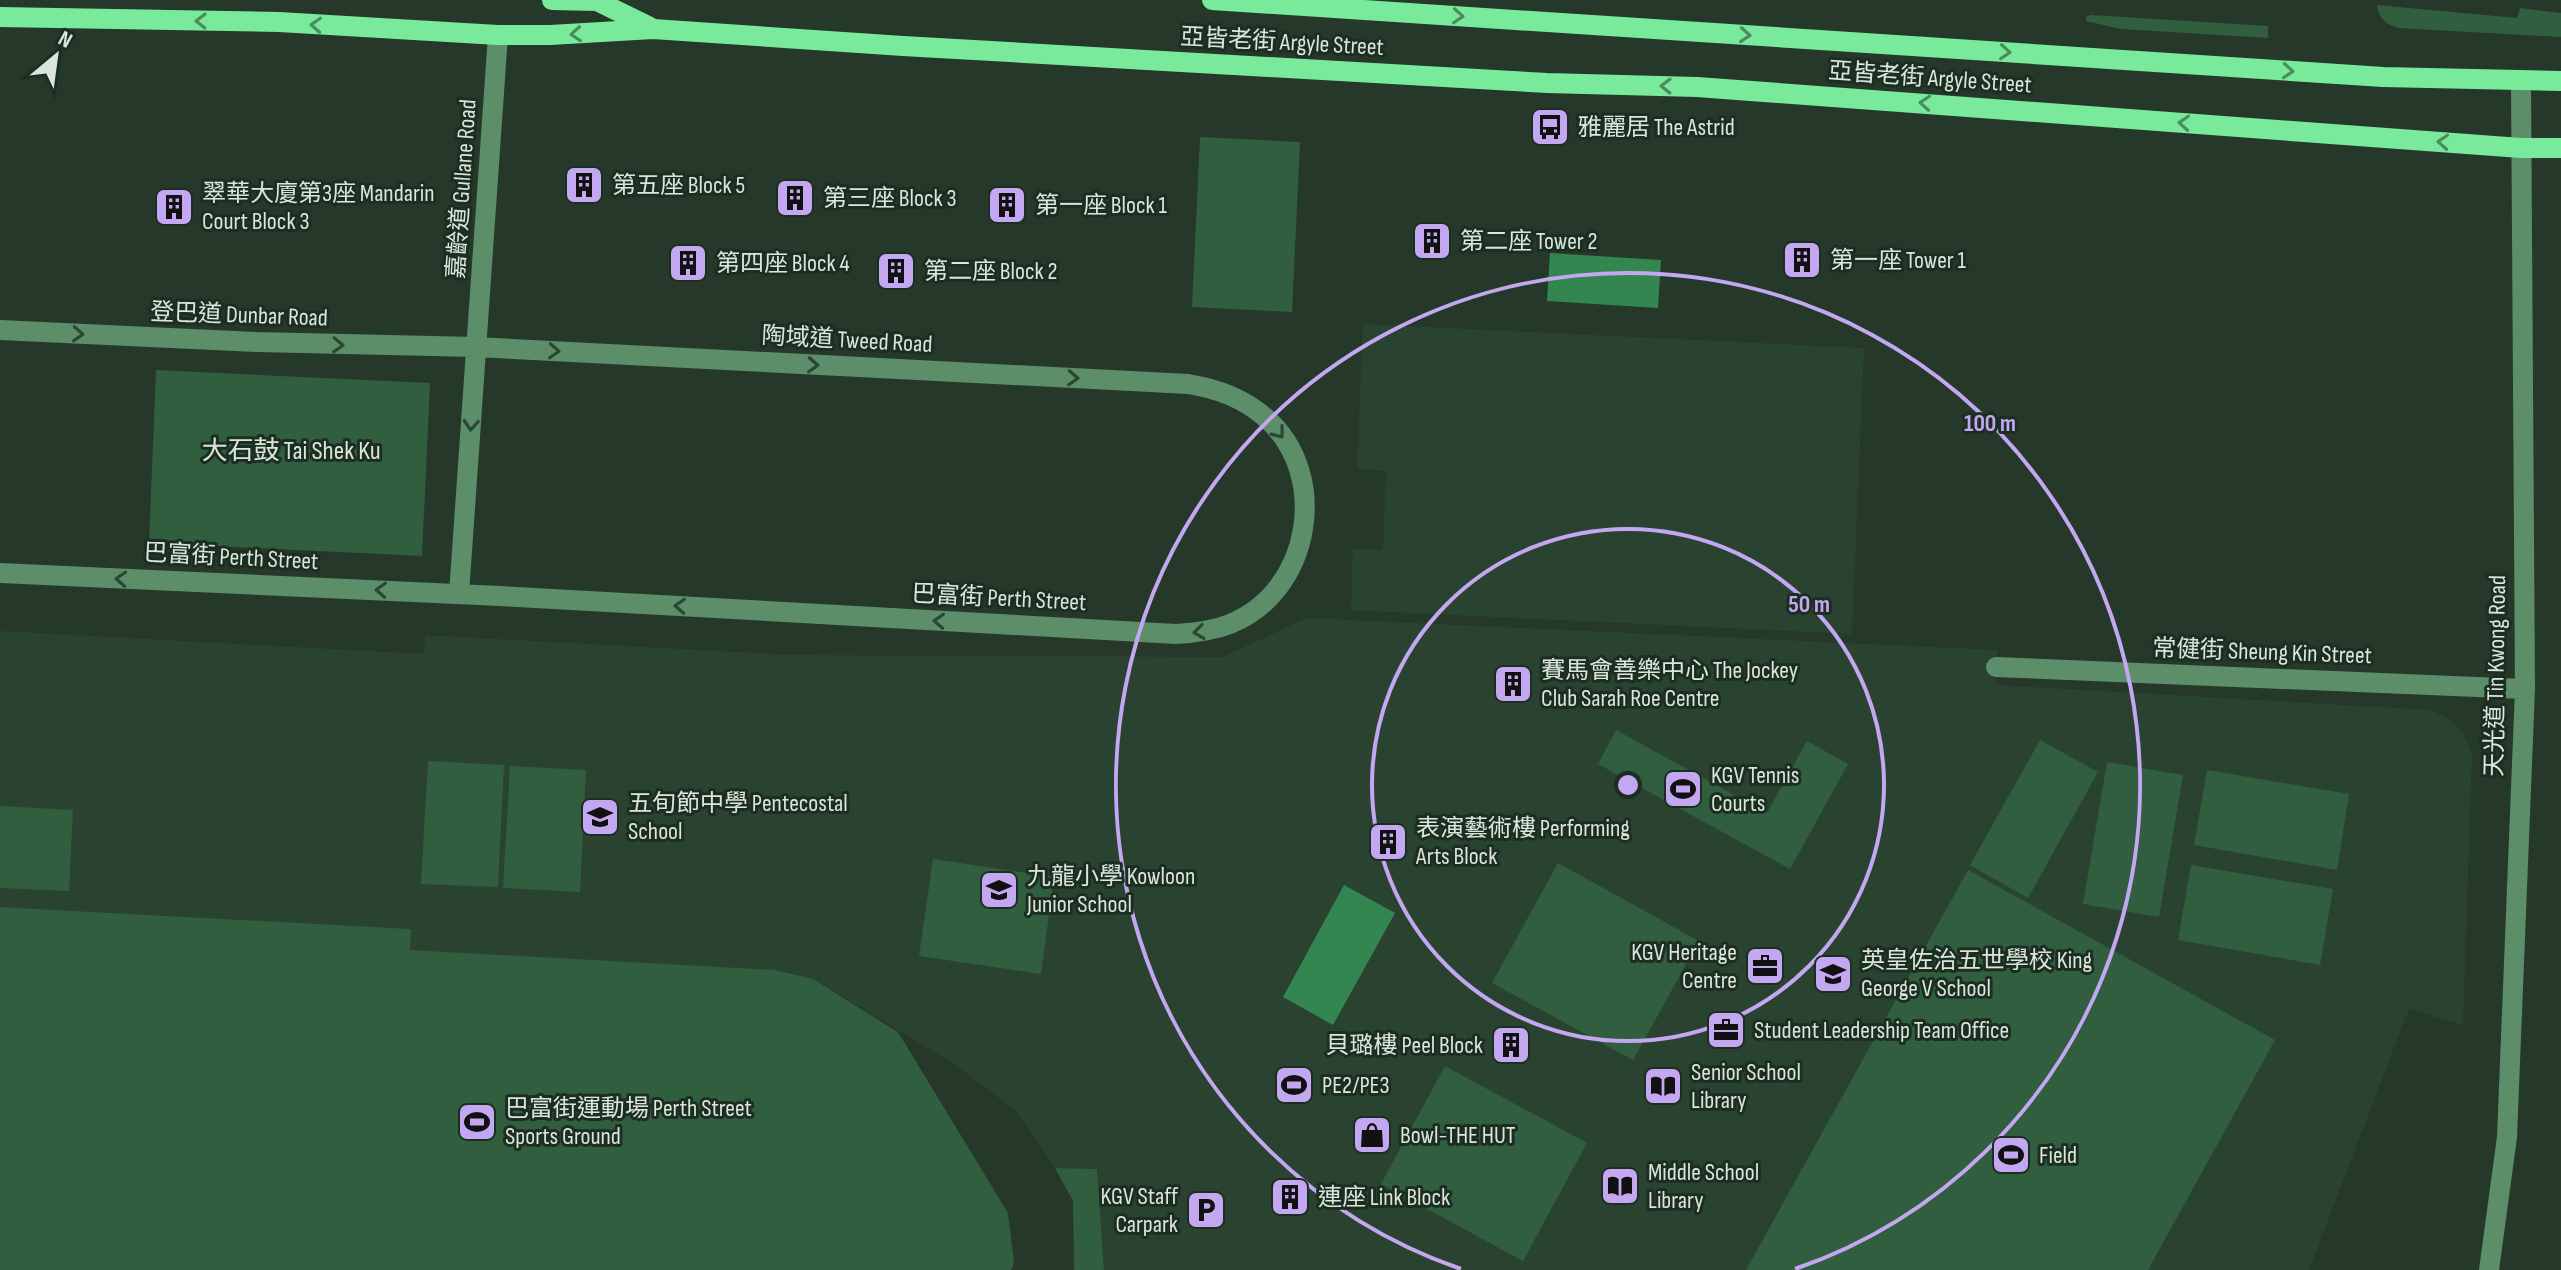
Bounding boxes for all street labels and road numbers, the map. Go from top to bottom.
street label: 亞皆老街 Argyle Street [1179,22,1385,62]
street label: 亞皆老街 Argyle Street [1827,56,2033,100]
street label: 嘉齡道 Gullane Road [441,98,483,280]
street label: 登巴道 Dunbar Road [150,297,328,333]
street label: 陶域道 Tweed Road [761,321,933,359]
street label: 巴富街 Perth Street [143,538,319,576]
street label: 天光道 Tin Kwong Road [2480,575,2512,777]
street label: 巴富街 Perth Street [911,579,1087,617]
street label: 常健街 Sheung Kin Street [2152,634,2372,670]

